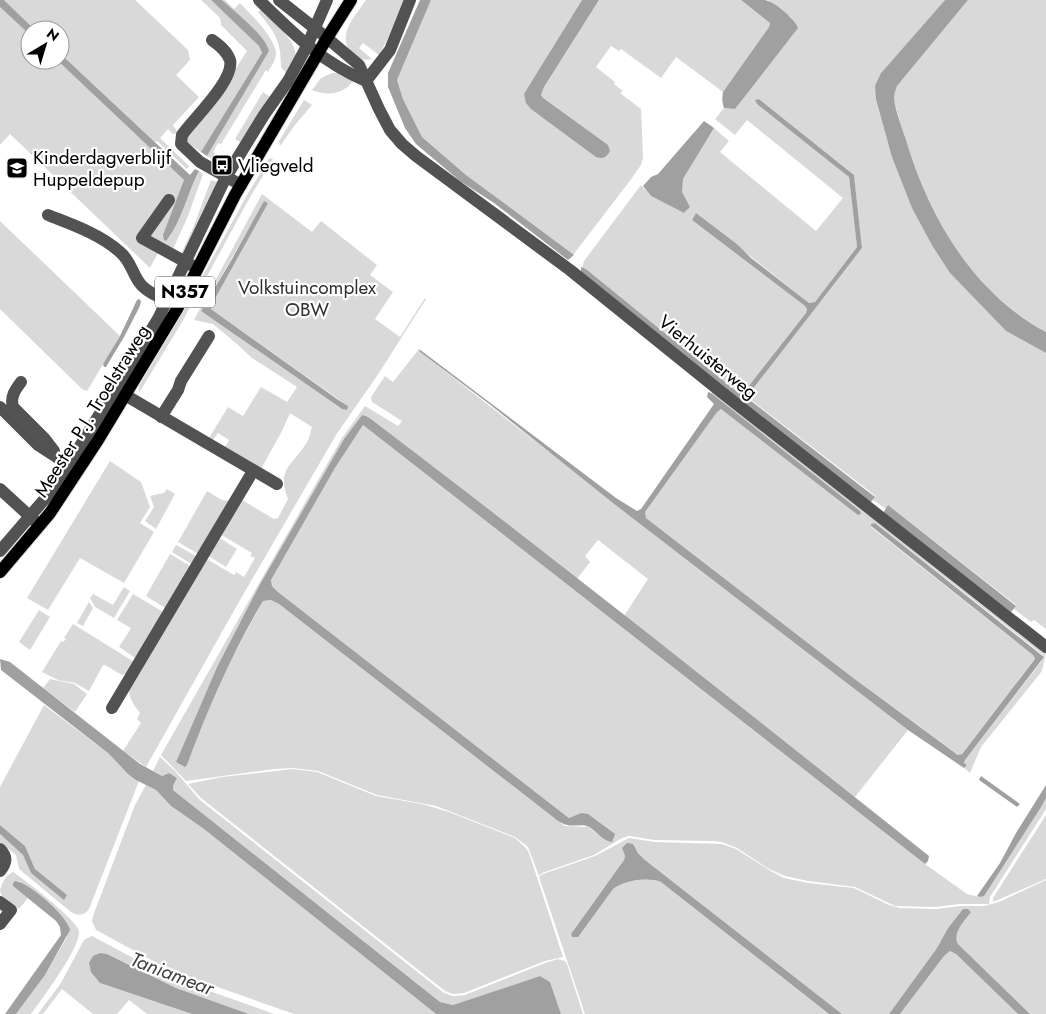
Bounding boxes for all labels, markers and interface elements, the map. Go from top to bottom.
north arrow [20,20,70,70]
text: N [42,23,64,46]
place label: Kinderdagverblijf Huppeldepup [33,144,172,193]
place label: Vliegveld [238,152,314,179]
bus stop icon: Vliegveld [210,153,234,177]
school or university icon: Kinderdagverblijf Huppeldepup [5,156,29,180]
park label: Volkstuincomplex OBW [238,274,376,323]
road number: N357 [155,276,215,308]
street label: Vierhuisterweg [652,308,764,406]
street label: Meester P.J. Troelstraweg [28,319,156,503]
water label: Taniamear [126,945,219,1004]

